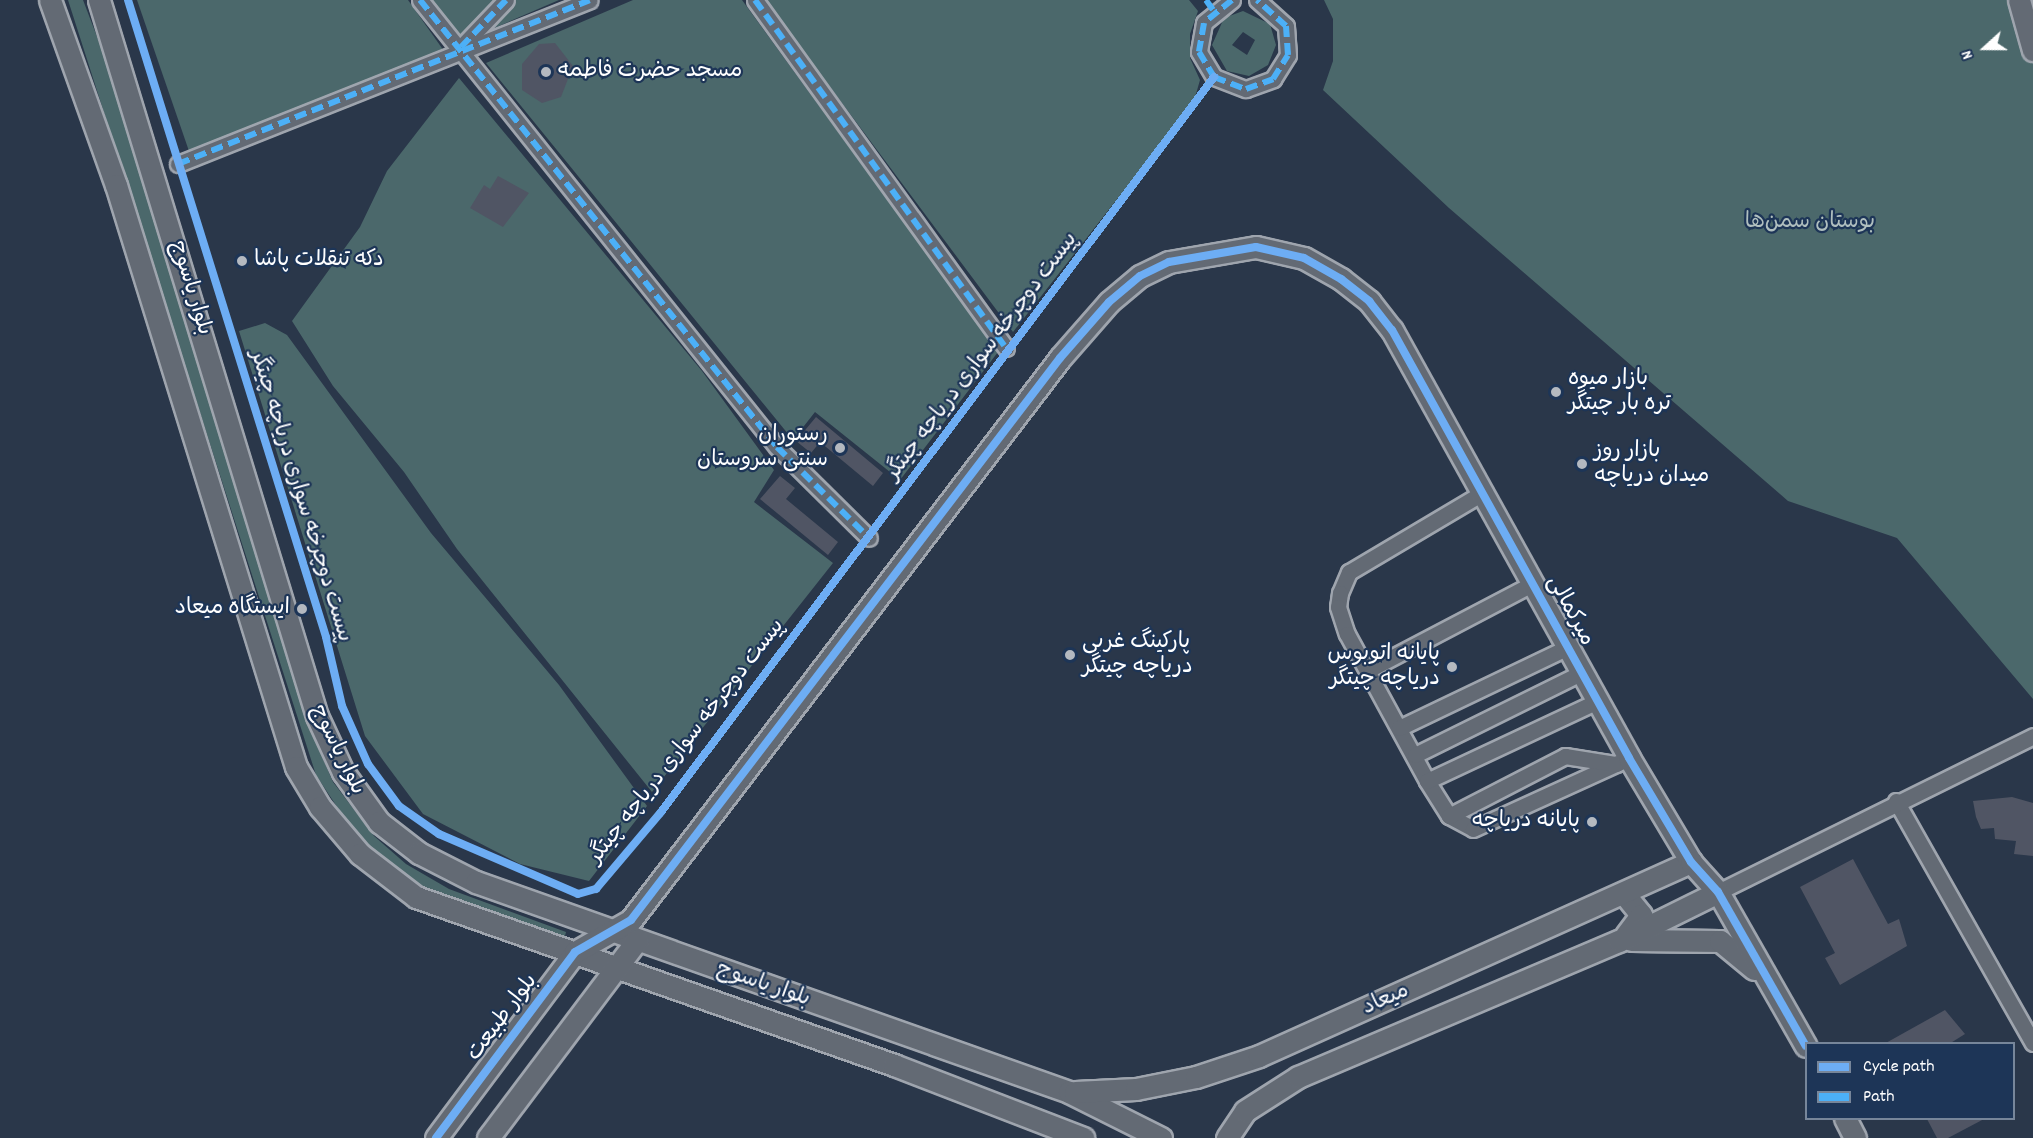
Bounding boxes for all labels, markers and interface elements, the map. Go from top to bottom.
north arrow [1955,18,2015,78]
text: N [1956,47,1980,62]
place label: مسجد حضرت فاطمه [558,59,742,85]
marker: مسجد حضرت فاطمه [539,65,553,79]
park label: بوستان سمن‌ها [1745,210,1875,236]
street label: پیست دوچرخه سواری دریاچه چیتگر [880,228,1084,486]
street label: بلوار یاسوج [163,238,217,338]
place label: دکه تنقلات پاشا [254,248,384,274]
marker: دکه تنقلات پاشا [235,254,249,268]
street label: پیست دوچرخه سواری دریاچه چیتگر [243,347,357,645]
place label: بازار میوه تره بار چیتگر [1568,366,1671,418]
marker: بازار میوه تره بار چیتگر [1549,385,1563,399]
place label: رستوران سنتی سروستان [697,422,828,474]
place label: بازار روز میدان دریاچه [1594,438,1709,490]
marker: رستوران سنتی سروستان [833,441,847,455]
marker: بازار روز میدان دریاچه [1575,457,1589,471]
street label: میرکمالی [1540,571,1600,651]
place label: ایستگاه میعاد [175,596,290,622]
marker: ایستگاه میعاد [295,602,309,616]
street label: پیست دوچرخه سواری دریاچه چیتگر [583,614,791,870]
place label: پارکینگ غربی دریاچه چیتگر [1082,629,1193,680]
place label: پایانه اتوبوس دریاچه چیتگر [1327,641,1440,692]
marker: پارکینگ غربی دریاچه چیتگر [1063,648,1077,662]
marker: پایانه اتوبوس دریاچه چیتگر [1445,660,1459,674]
street label: بلوار یاسوج [304,701,370,799]
place label: پایانه دریاچه [1471,809,1580,835]
marker: پایانه دریاچه [1585,815,1599,829]
street label: بلوار یاسوج [713,957,813,1013]
street label: بلوار طبیعت [462,969,544,1067]
street label: میعاد [1359,978,1413,1022]
legend [1805,1042,2015,1120]
text: Cycle path [1863,1055,1934,1080]
text: Path [1863,1085,1895,1110]

